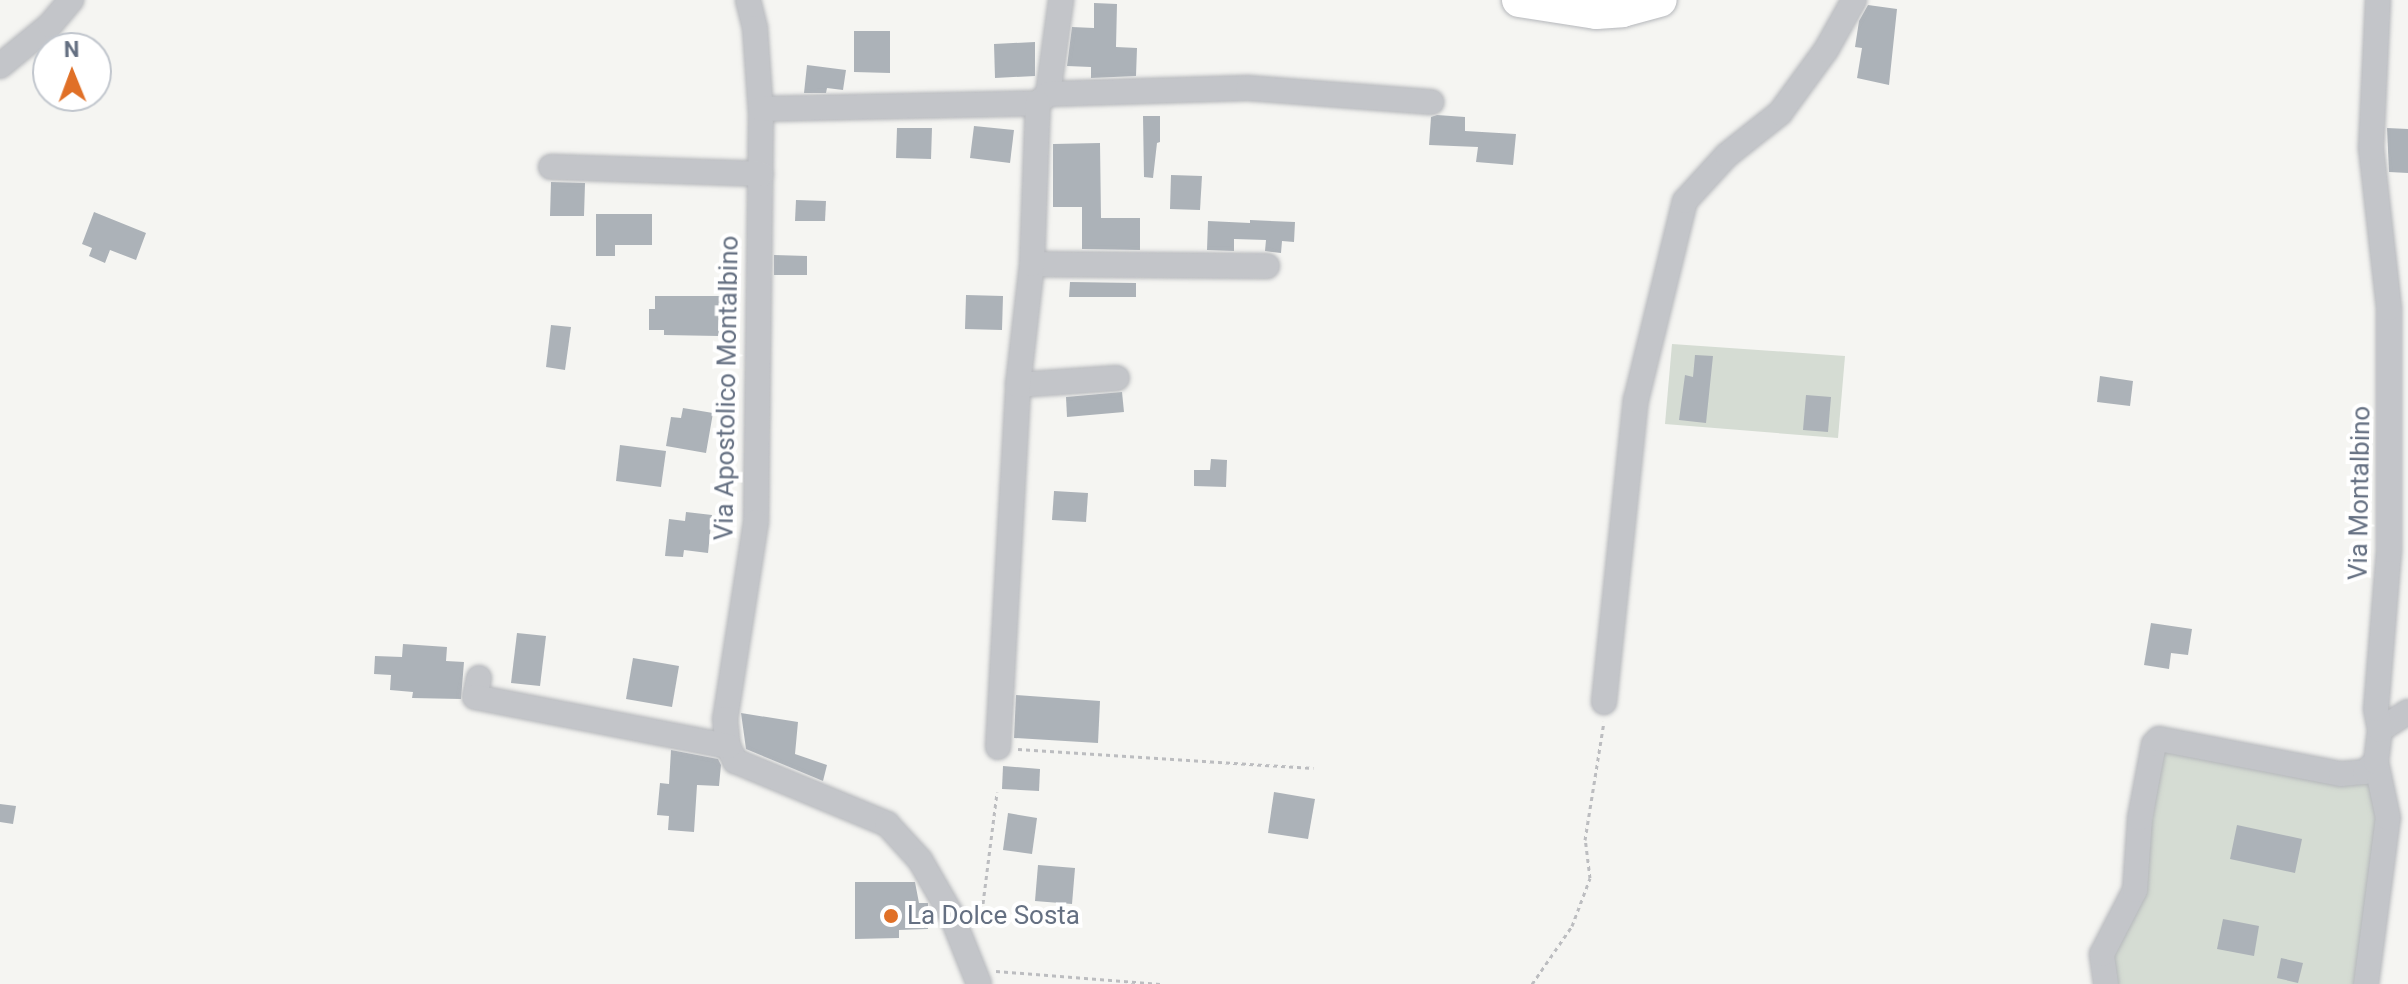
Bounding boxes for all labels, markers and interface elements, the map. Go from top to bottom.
north arrow [32,32,112,112]
text: N [64,37,80,62]
street label: Via Apostolico Montalbino [709,235,745,541]
street label: Via Montalbino [2343,406,2377,580]
place label: La Dolce Sosta [907,900,1080,932]
marker: La Dolce Sosta [882,907,900,925]

